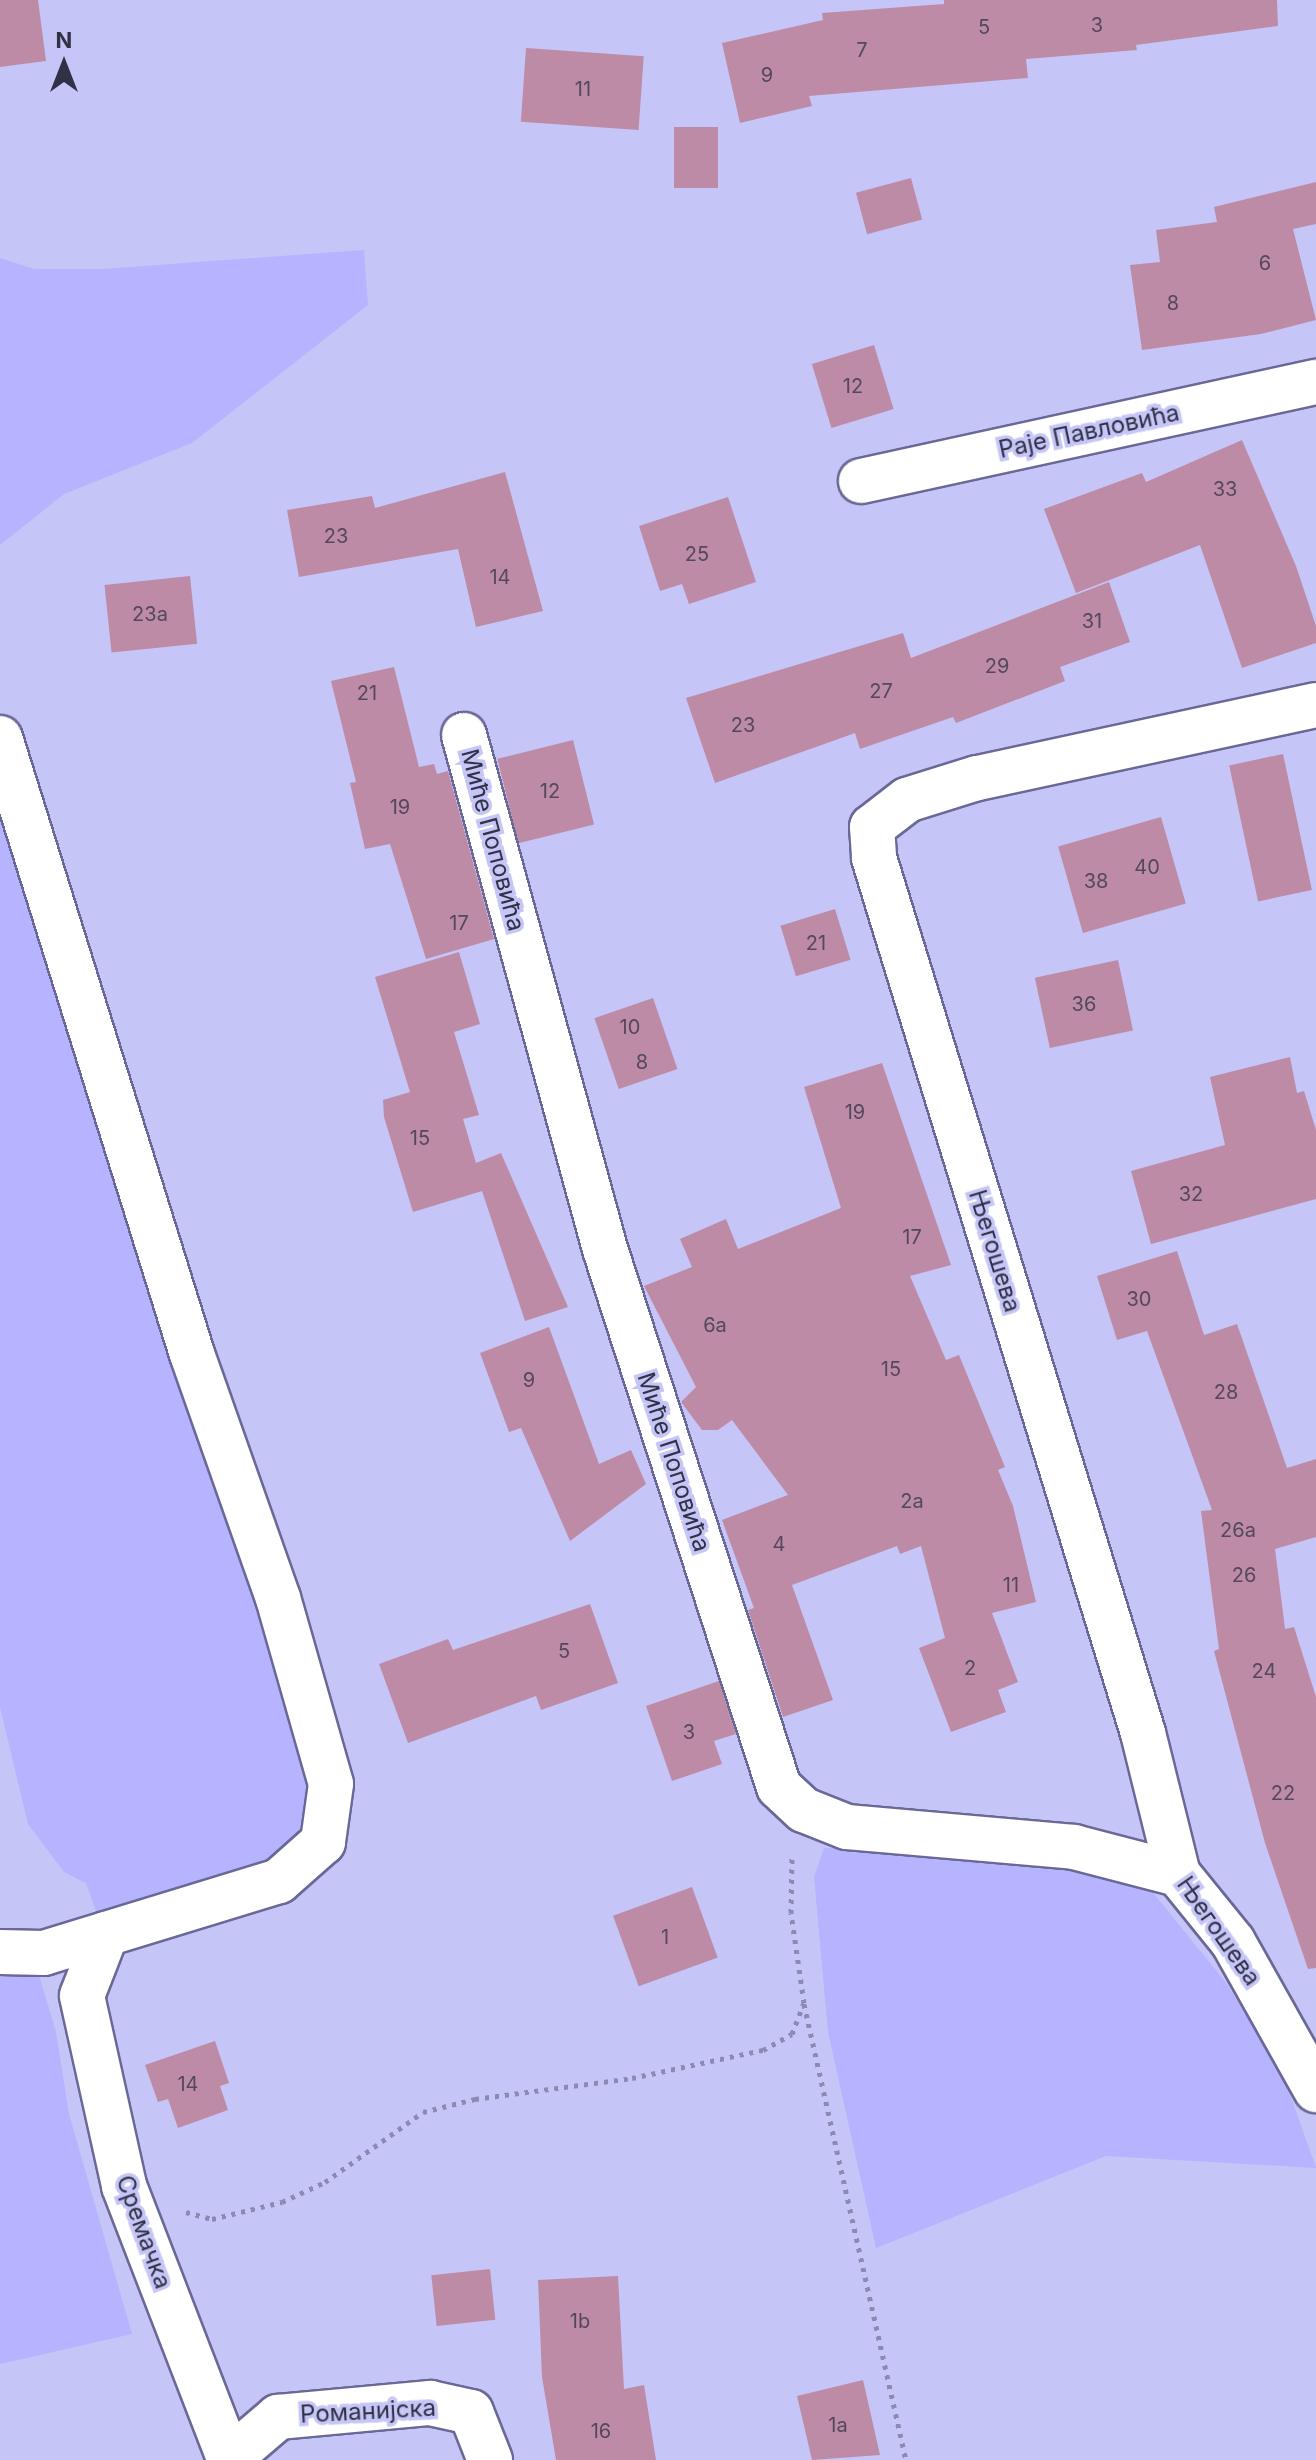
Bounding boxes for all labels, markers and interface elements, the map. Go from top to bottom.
house number: 3 [1091,13,1103,37]
house number: 5 [978,15,990,39]
north arrow [24,24,104,104]
text: N [56,27,72,53]
house number: 7 [856,38,868,62]
house number: 9 [761,63,773,87]
house number: 11 [575,77,591,101]
house number: 6 [1259,251,1271,275]
house number: 8 [1167,291,1179,315]
house number: 12 [843,374,863,398]
street label: Раје Павловића [996,398,1182,464]
house number: 33 [1213,477,1237,501]
house number: 23 [324,524,348,548]
house number: 25 [685,542,709,566]
house number: 14 [489,565,511,589]
house number: 23a [132,602,168,626]
house number: 31 [1082,609,1102,633]
house number: 29 [985,654,1009,678]
house number: 27 [869,679,893,703]
house number: 21 [357,681,377,705]
house number: 23 [731,713,755,737]
street label: Миће Поповића [455,746,531,934]
house number: 12 [540,779,560,803]
house number: 19 [390,795,410,819]
house number: 40 [1134,855,1160,879]
house number: 38 [1084,869,1108,893]
house number: 17 [449,911,469,935]
house number: 21 [806,931,826,955]
house number: 36 [1072,992,1096,1016]
house number: 10 [620,1015,640,1039]
house number: 8 [636,1050,648,1074]
house number: 19 [845,1100,865,1124]
house number: 15 [410,1126,430,1150]
house number: 32 [1179,1182,1203,1206]
street label: Његошева [963,1186,1027,1316]
house number: 17 [902,1225,922,1249]
house number: 30 [1127,1287,1151,1311]
house number: 6a [703,1313,727,1337]
house number: 15 [881,1357,901,1381]
house number: 9 [523,1368,535,1392]
street label: Миће Поповића [631,1369,717,1555]
house number: 28 [1214,1380,1238,1404]
house number: 2a [900,1489,924,1513]
house number: 26a [1220,1518,1256,1542]
house number: 4 [773,1532,785,1556]
house number: 26 [1232,1563,1256,1587]
house number: 11 [1003,1573,1019,1597]
house number: 5 [558,1639,570,1663]
house number: 2 [964,1656,976,1680]
house number: 24 [1252,1659,1276,1683]
house number: 3 [683,1720,695,1744]
house number: 22 [1271,1781,1295,1805]
street label: Његошева [1171,1871,1267,1991]
house number: 1 [661,1925,669,1949]
house number: 14 [177,2072,199,2096]
street label: Сремачка [110,2171,178,2293]
house number: 1b [570,2309,590,2333]
street label: Романијска [299,2393,437,2429]
house number: 1a [828,2413,848,2437]
house number: 16 [591,2419,611,2443]

